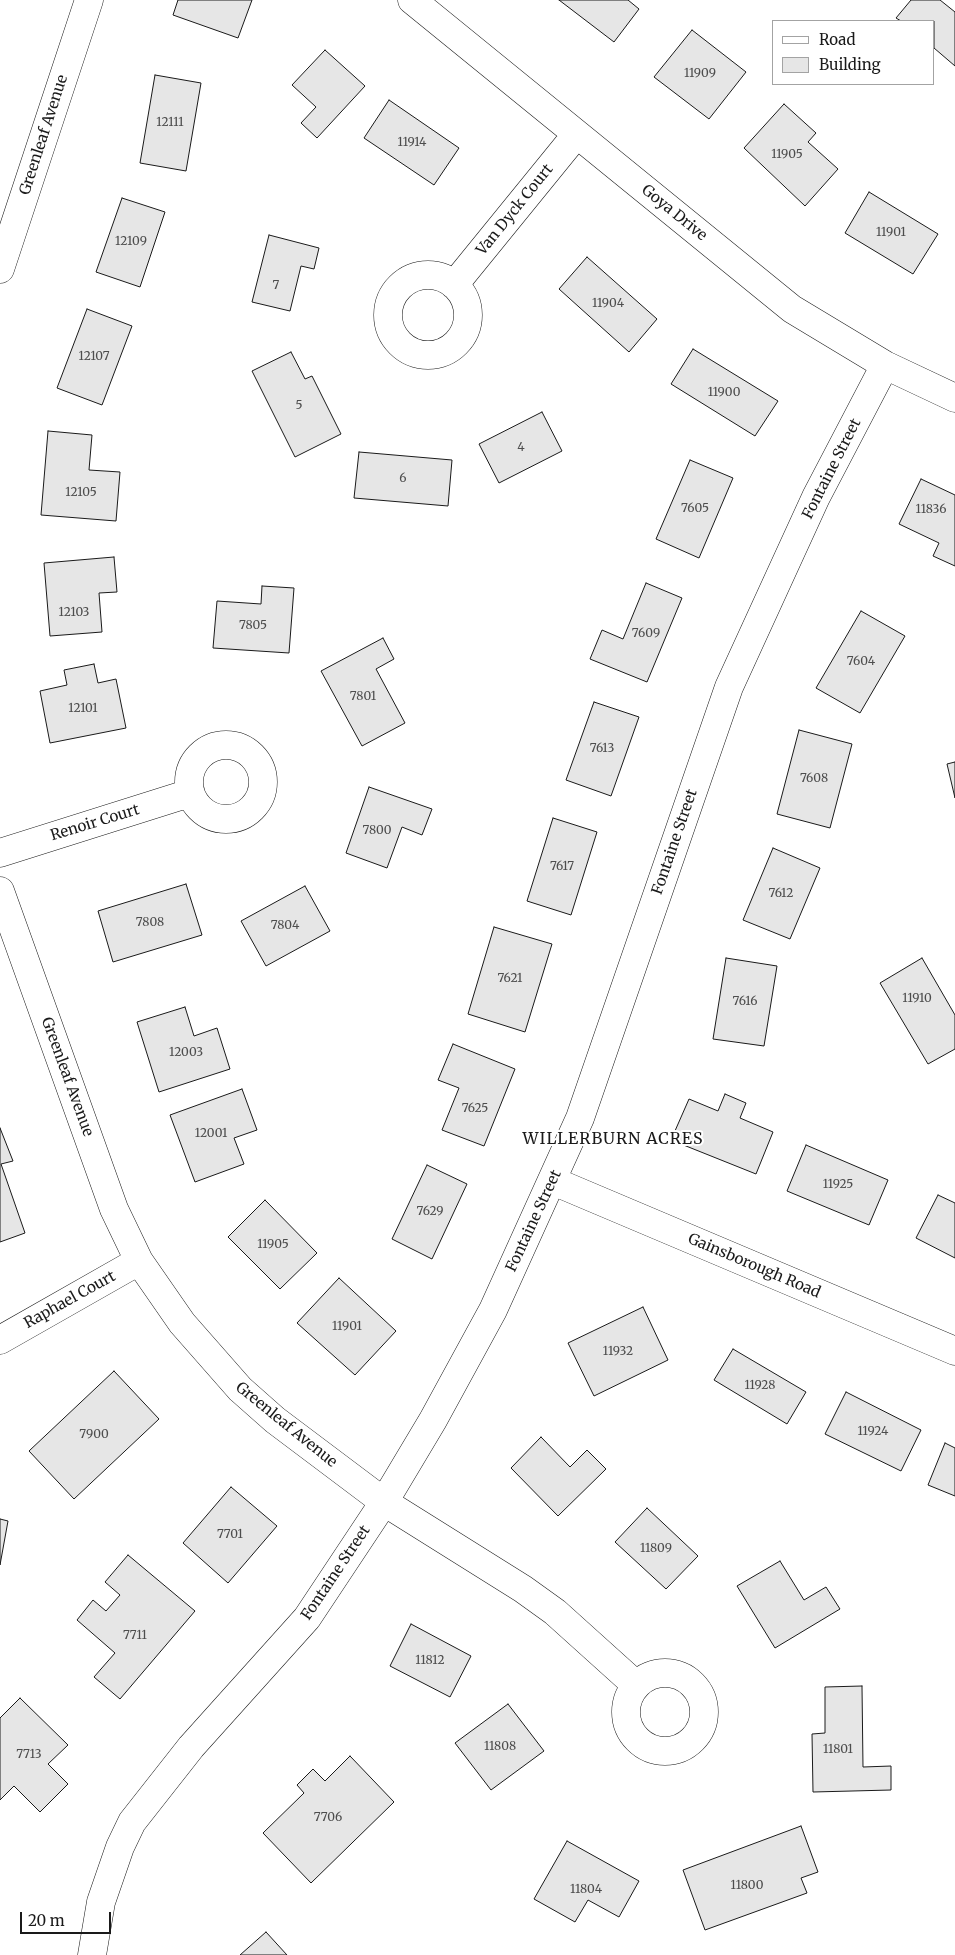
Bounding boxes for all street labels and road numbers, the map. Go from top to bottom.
street label: Greenleaf Avenue [16,73,72,197]
street label: Van Dyck Court [473,161,557,259]
street label: Goya Drive [638,181,710,245]
street label: Fontaine Street [799,416,865,522]
street label: Fontaine Street [649,787,701,897]
street label: Renoir Court [48,801,142,845]
street label: Greenleaf Avenue [37,1015,97,1139]
street label: Fontaine Street [503,1167,565,1275]
street label: Gainsborough Road [685,1230,823,1302]
street label: Raphael Court [21,1267,119,1333]
street label: Greenleaf Avenue [232,1379,340,1471]
street label: Fontaine Street [298,1522,374,1624]

